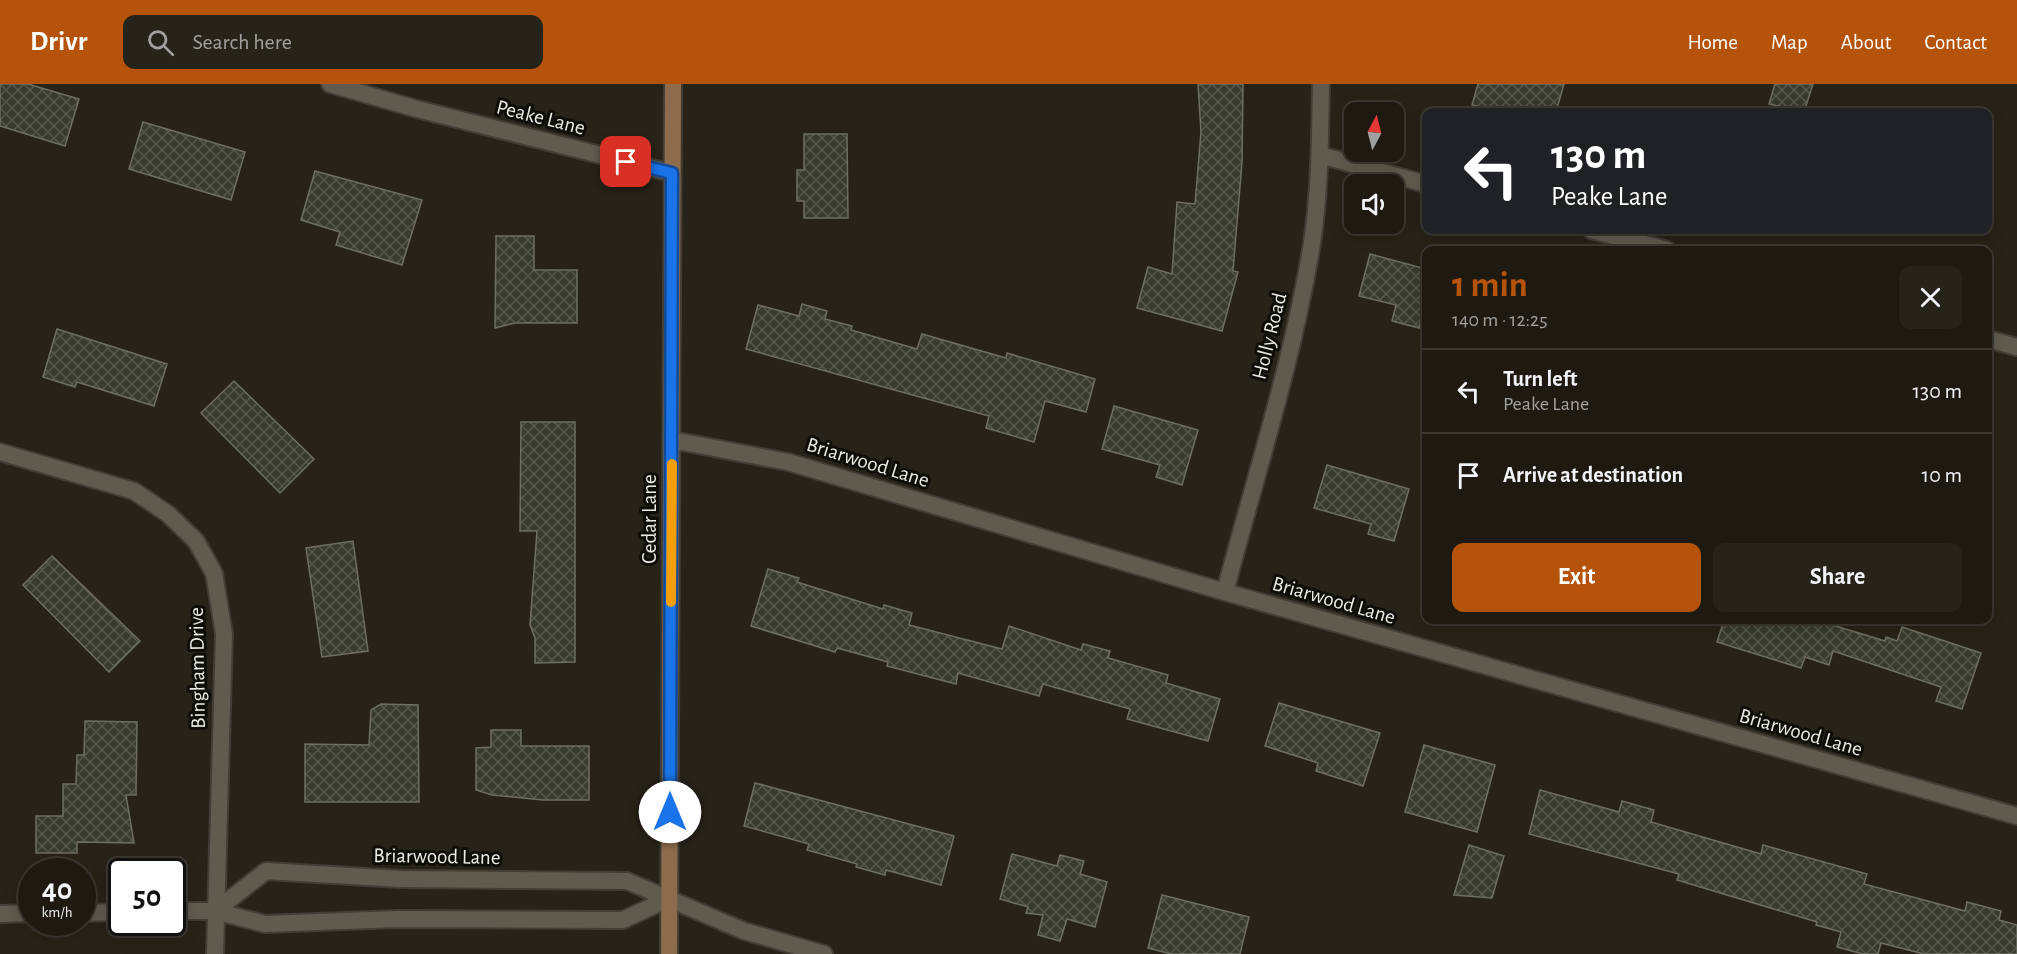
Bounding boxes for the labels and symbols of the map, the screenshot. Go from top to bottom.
street label: Peake Lane [494,96,587,139]
north arrow [1344,102,1404,162]
pin [600,136,651,187]
street label: Holly Road [1249,290,1290,382]
street label: Briarwood Lane [804,434,932,491]
street label: Cedar Lane [639,474,660,564]
street label: Briarwood Lane [1270,573,1398,628]
street label: Bingham Drive [186,607,209,729]
street label: Briarwood Lane [1737,705,1865,760]
position arrow [638,780,702,844]
street label: Briarwood Lane [373,845,501,868]
speed limit sign: 50 [108,858,186,936]

